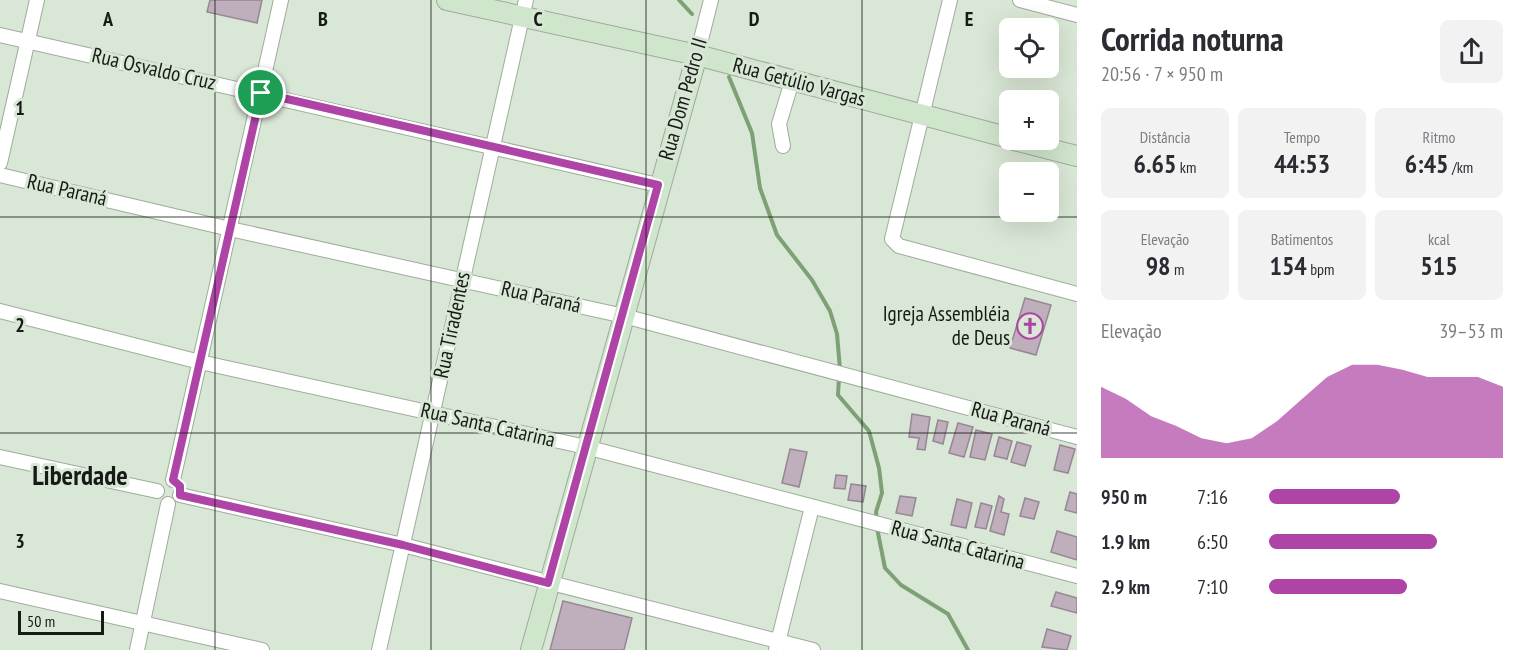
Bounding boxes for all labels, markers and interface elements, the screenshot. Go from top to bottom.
text: A [102,6,114,32]
text: B [318,6,328,32]
text: C [533,6,543,32]
text: D [749,6,760,32]
text: E [965,6,973,32]
text: Corrida noturna [1101,17,1284,60]
map controls [999,18,1059,222]
button: locate [999,18,1059,78]
button: share [1440,20,1503,83]
street label: Rua Dom Pedro II [652,35,713,163]
street label: Rua Osvaldo Cruz [89,41,219,96]
street label: Rua Getúlio Vargas [730,51,868,112]
text: 20:56 · 7 × 950 m [1101,61,1223,87]
pin [235,67,286,118]
icon: arrive [244,76,277,109]
button: + [999,90,1059,150]
text: 1 [15,95,25,121]
text: Distância [1140,127,1190,147]
text: Tempo [1284,127,1320,147]
text: Ritmo [1423,127,1455,147]
text: 6.65 [1134,147,1176,180]
text: 44:53 [1274,147,1330,180]
text: 6:45 [1405,147,1449,180]
text: km [1176,157,1196,177]
text: /km [1449,157,1473,177]
button: − [999,162,1059,222]
street label: Rua Paraná [25,167,110,212]
text: Elevação [1141,229,1189,249]
text: Batimentos [1271,229,1333,249]
text: kcal [1428,229,1450,249]
text: 98 [1146,249,1171,282]
text: 154 [1269,249,1307,282]
text: 515 [1420,249,1458,282]
text: m [1171,259,1184,279]
text: bpm [1307,259,1335,279]
street label: Rua Tiradentes [427,269,476,381]
street label: Rua Paraná [499,274,584,319]
place label: Igreja Assembléia de Deus [883,300,1010,351]
church icon: Igreja Assembléia de Deus [1015,311,1045,341]
text: 2 [15,312,25,338]
text: Elevação [1101,318,1162,344]
text: 39–53 m [1439,318,1503,344]
street label: Rua Paraná [968,395,1054,442]
street label: Rua Santa Catarina [418,396,558,453]
district label: Liberdade [32,458,128,492]
text: 950 m [1101,484,1147,510]
text: 7:16 [1197,484,1228,510]
street label: Rua Santa Catarina [888,514,1028,575]
text: 3 [15,528,25,554]
text: 1.9 km [1101,529,1150,555]
text: 6:50 [1197,529,1228,555]
text: 2.9 km [1101,574,1150,600]
text: 7:10 [1197,574,1228,600]
scale bar [18,608,104,636]
text: 50 m [27,611,55,631]

